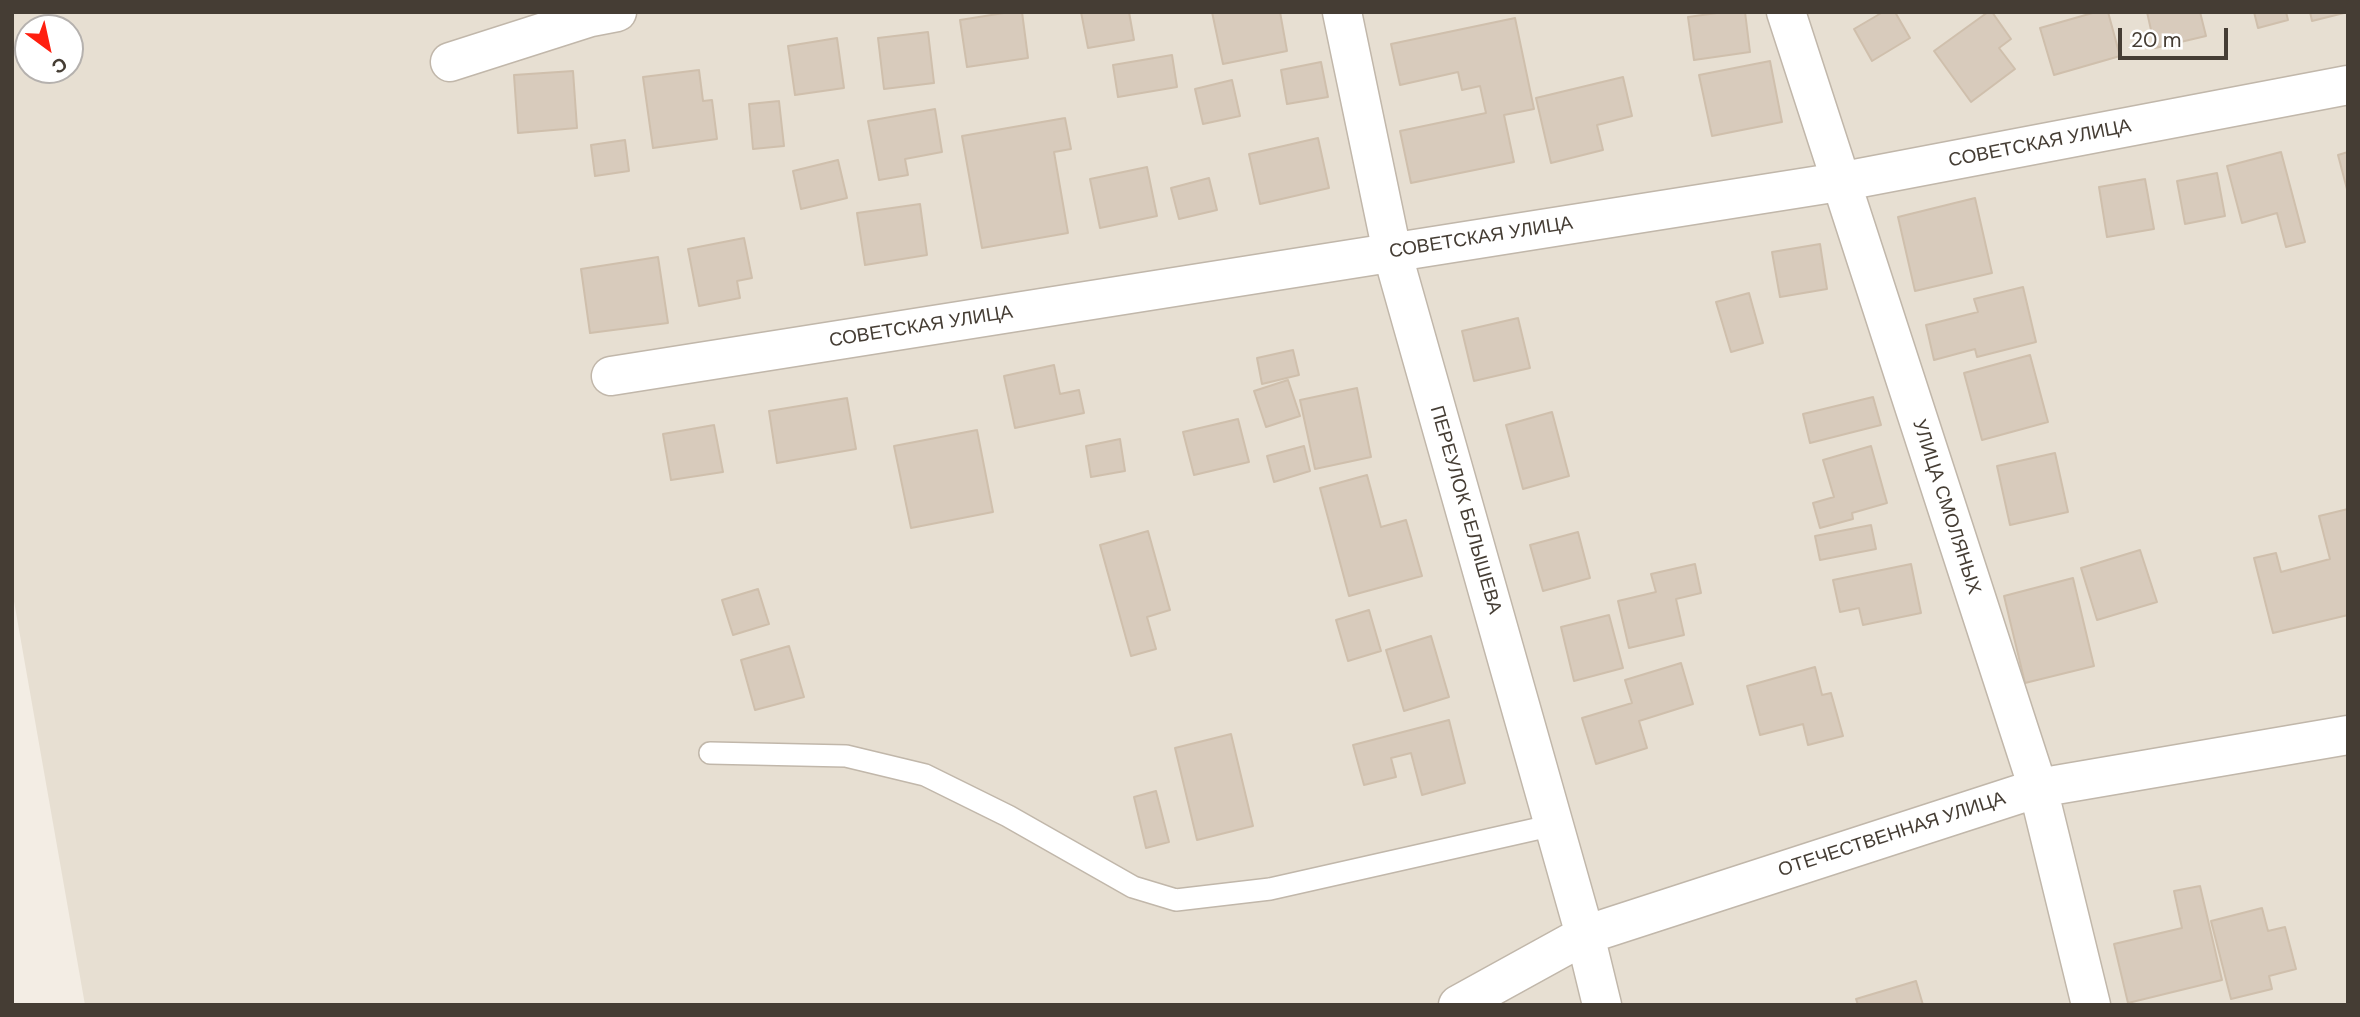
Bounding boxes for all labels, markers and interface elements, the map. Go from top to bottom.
north arrow [14,14,84,84]
scale bar [2122,14,2232,58]
text: 20 m [2131,26,2182,54]
text: С [47,51,72,80]
street label: СОВЕТСКАЯ УЛИЦА [1947,115,2133,173]
street label: СОВЕТСКАЯ УЛИЦА [1388,212,1574,264]
street label: СОВЕТСКАЯ УЛИЦА [828,301,1014,353]
street label: ПЕРЕУЛОК БЕЛЫШЕВА [1424,403,1506,617]
street label: УЛИЦА СМОЛЯНЫХ [1907,417,1985,597]
street label: ОТЕЧЕСТВЕННАЯ УЛИЦА [1775,787,2009,883]

